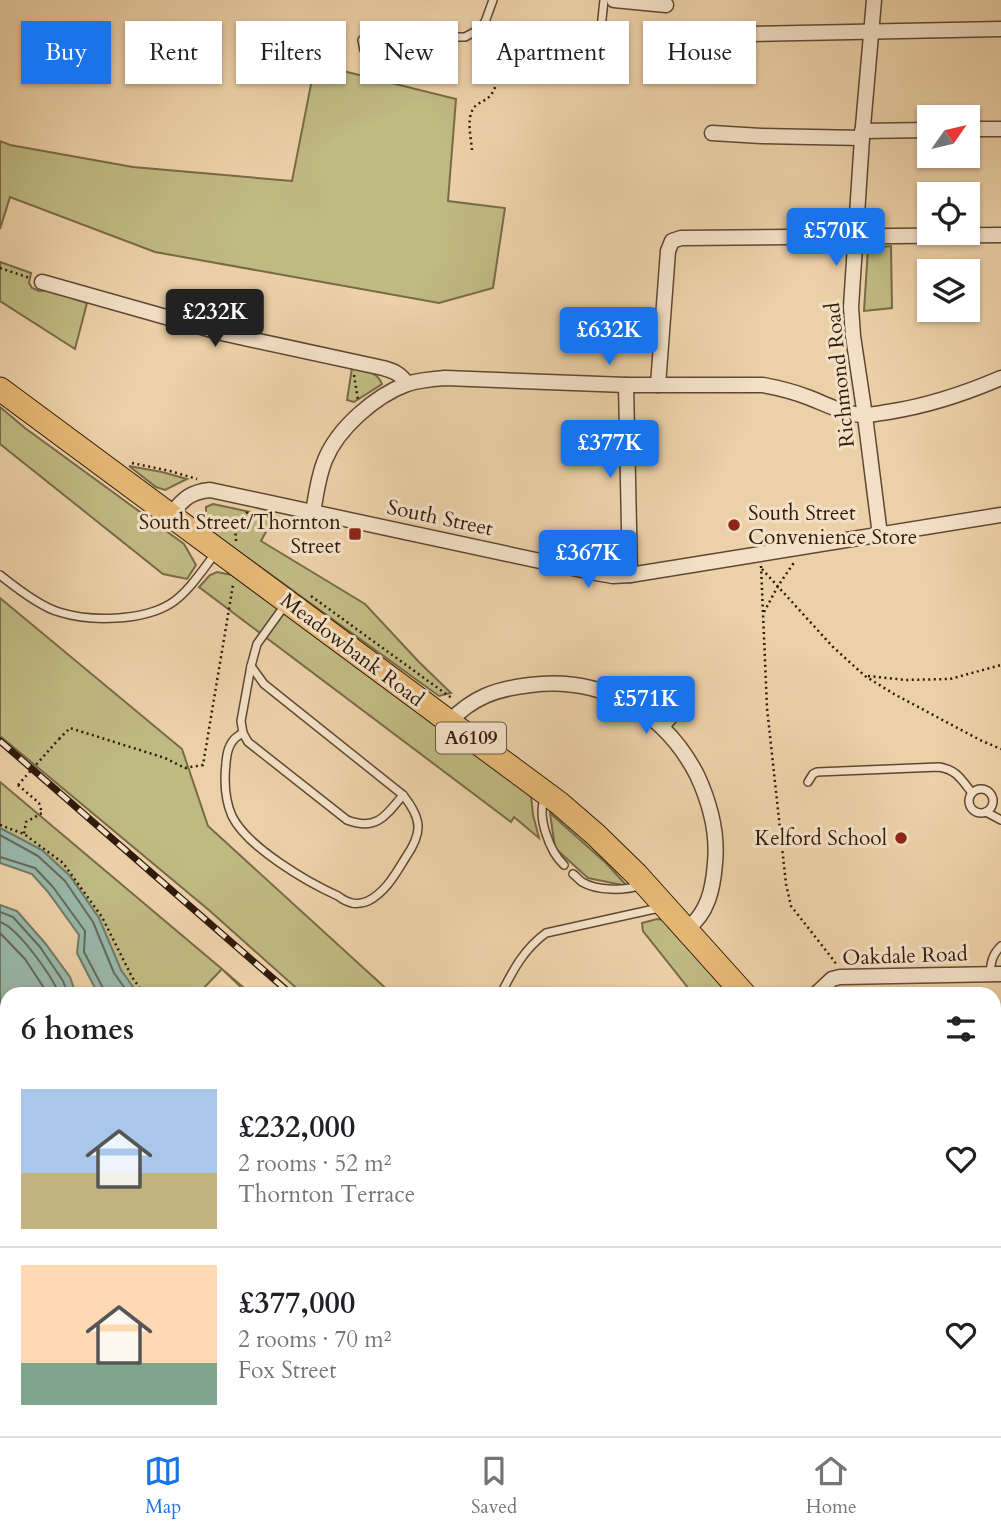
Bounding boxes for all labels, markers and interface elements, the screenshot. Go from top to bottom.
chip: Buy [21,21,111,84]
chip: Rent [125,21,222,84]
chip: Filters [236,21,346,84]
chip: New [360,21,458,84]
chip: Apartment [472,21,629,84]
chip: House [643,21,756,84]
north arrow [917,105,980,168]
map controls [917,105,980,322]
button: locate [917,182,980,245]
pin: £570K [787,208,885,268]
text: £570K [803,215,869,246]
button: layers [917,259,980,322]
pin: £232K [166,290,264,349]
text: £232K [182,296,248,327]
street label: Richmond Road [818,301,862,449]
pin: £632K [560,308,658,367]
text: £632K [576,314,642,345]
pin: £377K [561,420,659,480]
text: £377K [577,427,643,458]
street label: South Street [384,493,496,543]
place label: South Street Convenience Store [748,499,917,552]
place label: South Street/Thornton Street [139,508,341,561]
marker: South Street Convenience Store [726,517,742,533]
marker: South Street/Thornton Street [347,526,363,542]
pin: £367K [539,530,637,590]
text: £367K [555,537,621,568]
street label: Meadowbank Road [274,586,430,714]
pin: £571K [597,676,695,736]
text: £571K [613,683,679,714]
road number: A6109 [436,722,506,754]
place label: Kelford School [755,824,887,853]
marker: Kelford School [893,830,909,846]
street label: Oakdale Road [842,939,968,973]
text: 6 homes [21,1009,134,1050]
icon: filters [942,1010,980,1048]
text: £232,000 [238,1107,355,1148]
icon: home [77,1117,161,1201]
icon: heart [942,1140,980,1178]
text: 2 rooms · 52 m² [238,1148,391,1179]
text: Thornton Terrace [238,1179,415,1210]
text: £377,000 [238,1283,355,1324]
icon: home [77,1293,161,1377]
icon: heart [942,1316,980,1354]
text: 2 rooms · 70 m² [238,1324,391,1355]
text: Fox Street [238,1355,336,1386]
tab: Map [144,1452,182,1520]
tab: Saved [471,1452,517,1520]
tab: Home [806,1452,857,1520]

